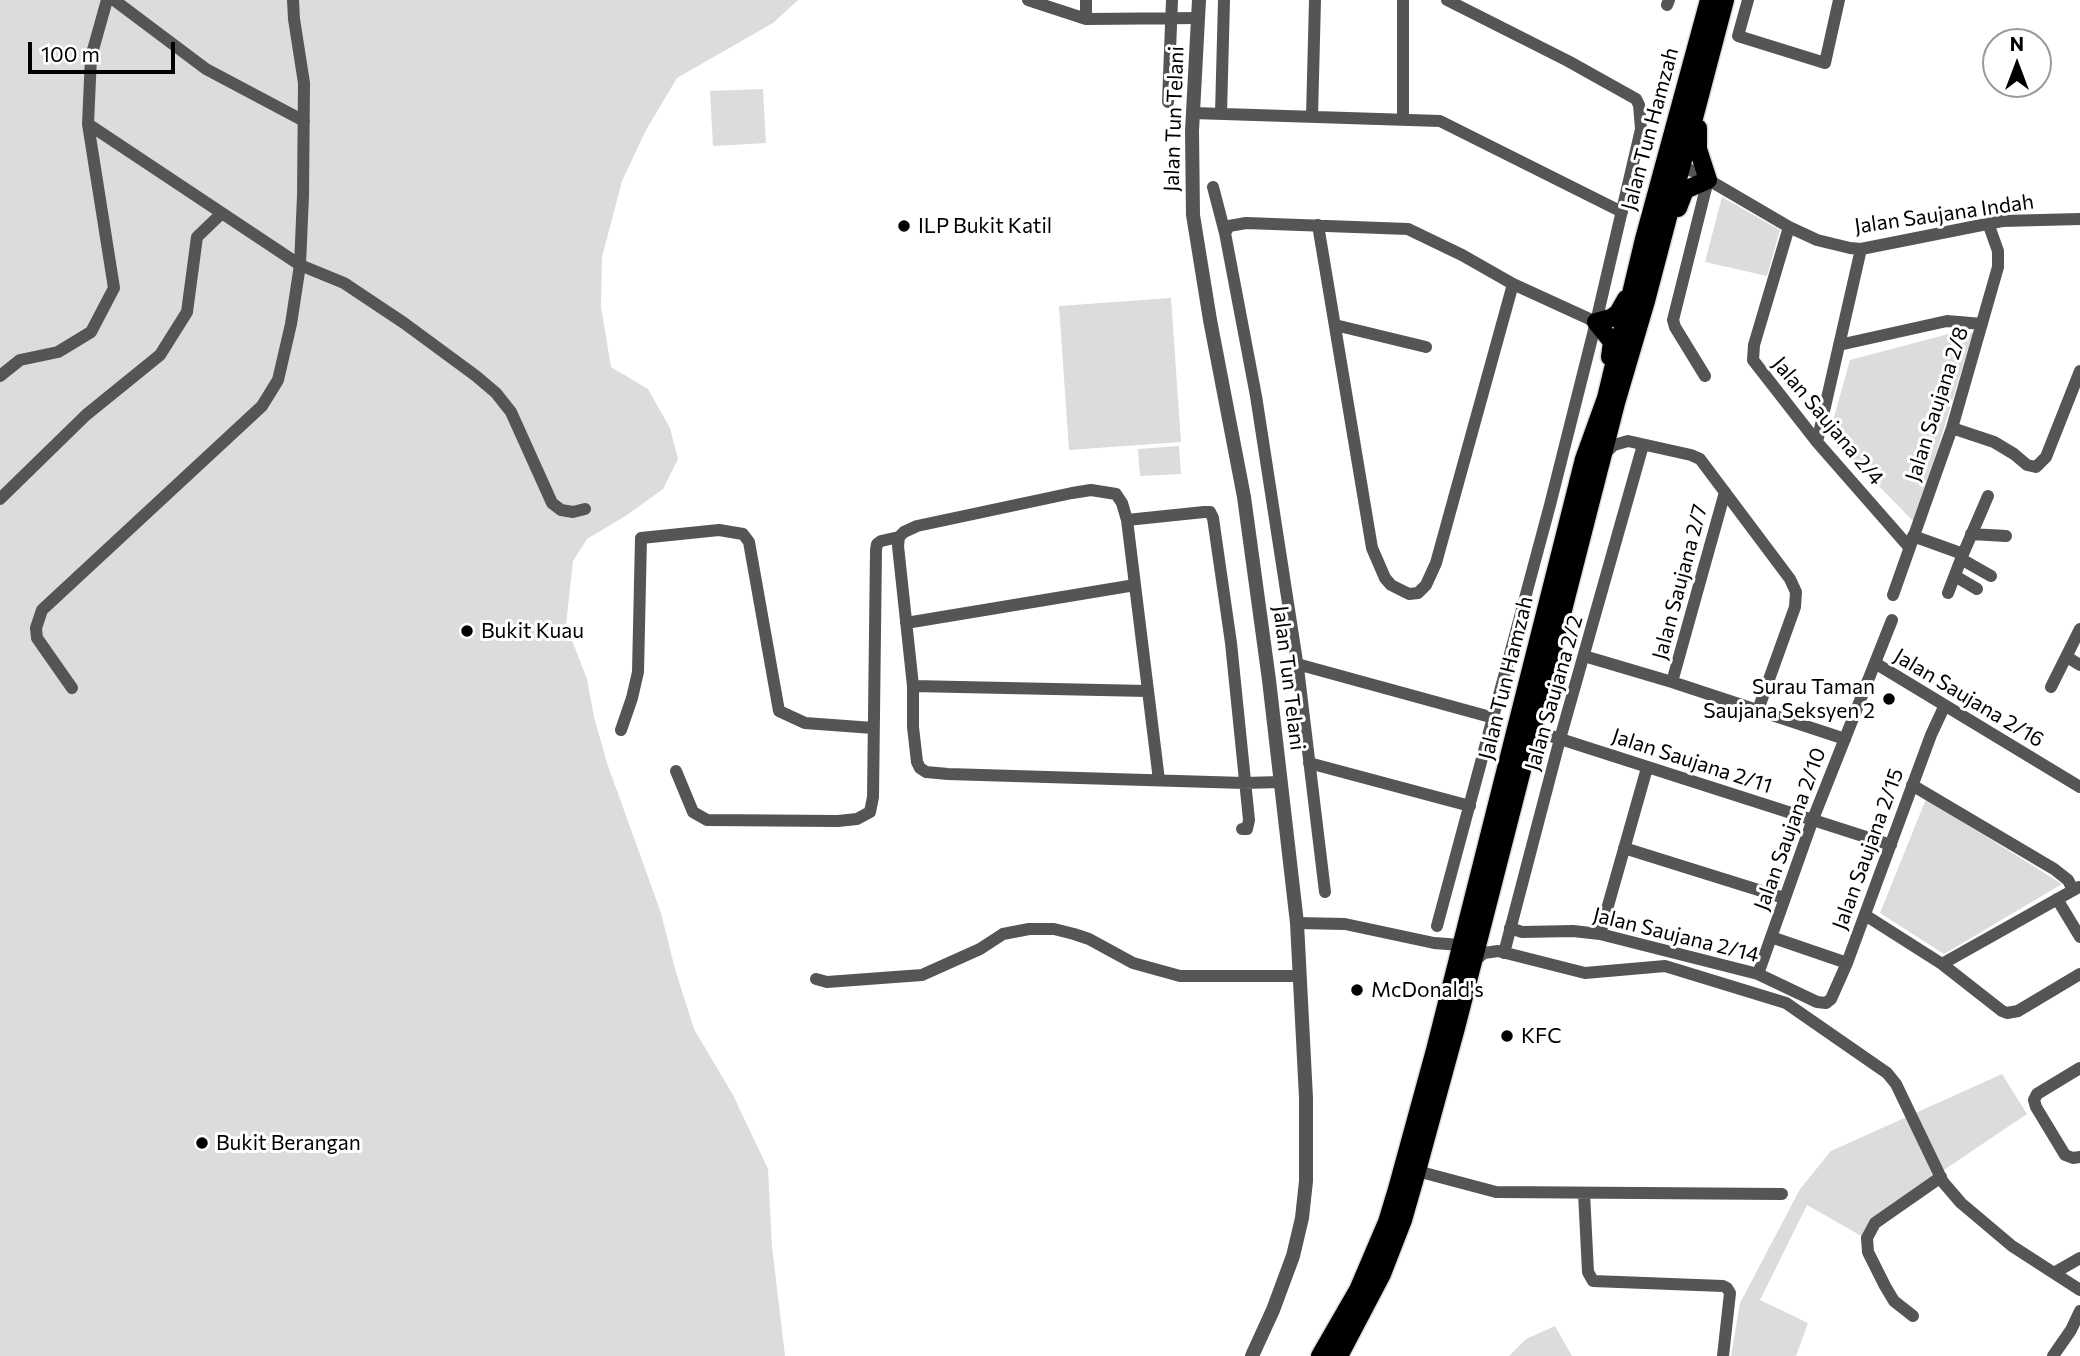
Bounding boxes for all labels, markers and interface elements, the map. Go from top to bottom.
scale bar [32,28,178,72]
north arrow [1982,28,2052,98]
text: N [2010,32,2024,55]
text: 100 m [41,41,100,66]
street label: Jalan Tun Hamzah [1616,45,1684,213]
street label: Jalan Tun Telani [1159,46,1189,192]
street label: Jalan Saujana Indah [1853,189,2035,239]
place label: ILP Bukit Katil [918,213,1052,239]
marker: ILP Bukit Katil [896,218,912,234]
street label: Jalan Saujana 2/8 [1900,324,1974,484]
street label: Jalan Saujana 2/4 [1767,352,1889,490]
street label: Jalan Saujana 2/7 [1647,501,1713,663]
street label: Jalan Tun Hamzah [1474,594,1538,762]
street label: Jalan Tun Telani [1268,604,1310,752]
street label: Jalan Saujana 2/2 [1520,612,1588,774]
place label: Bukit Kuau [481,618,584,644]
marker: Bukit Kuau [459,623,475,639]
street label: Jalan Saujana 2/16 [1889,643,2049,753]
place label: Surau Taman Saujana Seksyen 2 [1703,674,1875,724]
marker: Surau Taman Saujana Seksyen 2 [1881,691,1897,707]
street label: Jalan Saujana 2/11 [1609,723,1775,799]
street label: Jalan Saujana 2/10 [1749,744,1831,914]
street label: Jalan Saujana 2/15 [1827,765,1909,933]
street label: Jalan Saujana 2/14 [1590,902,1762,968]
place label: McDonald's [1371,977,1484,1003]
marker: McDonald's [1349,982,1365,998]
place label: KFC [1521,1023,1562,1049]
marker: KFC [1499,1028,1515,1044]
place label: Bukit Berangan [216,1130,361,1156]
marker: Bukit Berangan [194,1135,210,1151]

